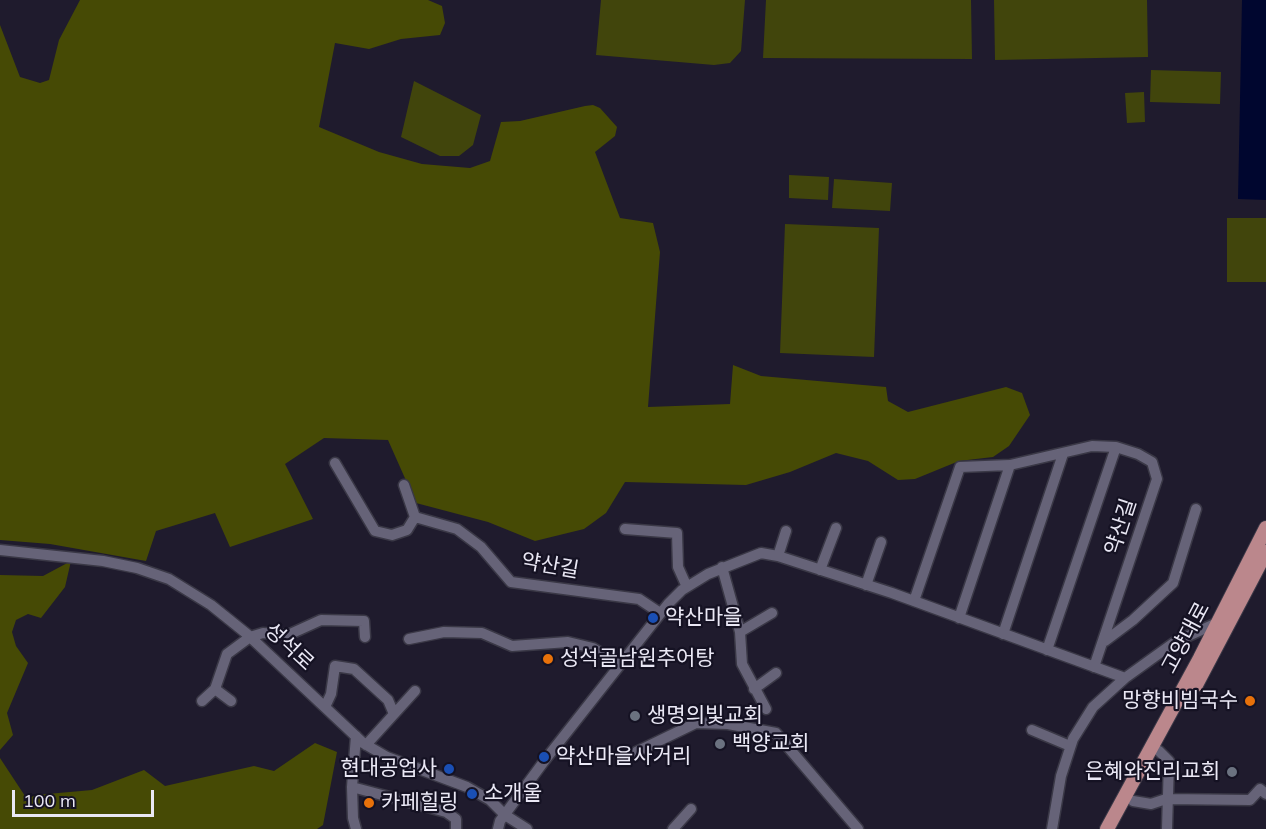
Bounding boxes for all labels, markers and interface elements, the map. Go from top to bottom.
street label: 약산길 [1100,496,1142,558]
street label: 약산길 [519,549,581,583]
street label: 고양대로 [1157,598,1215,678]
place label: 약산마을 [665,605,742,631]
marker: 약산마을 [646,611,660,625]
street label: 성석로 [259,618,319,676]
place label: 성석골남원추어탕 [560,646,715,672]
marker: 성석골남원추어탕 [541,652,555,666]
place label: 망향비빔국수 [1122,688,1238,714]
marker: 망향비빔국수 [1243,694,1257,708]
place label: 생명의빛교회 [647,703,763,729]
marker: 생명의빛교회 [628,709,642,723]
place label: 백양교회 [732,731,809,757]
marker: 백양교회 [713,737,727,751]
place label: 약산마을사거리 [556,744,691,770]
marker: 약산마을사거리 [537,750,551,764]
place label: 현대공업사 [340,756,437,782]
place label: 은혜와진리교회 [1085,759,1220,785]
marker: 현대공업사 [442,762,456,776]
marker: 은혜와진리교회 [1225,765,1239,779]
scale bar [15,778,158,816]
place label: 소개울 [484,781,542,807]
marker: 소개울 [465,787,479,801]
text: 100 m [23,789,76,812]
place label: 카페힐링 [381,790,458,816]
marker: 카페힐링 [362,796,376,810]

